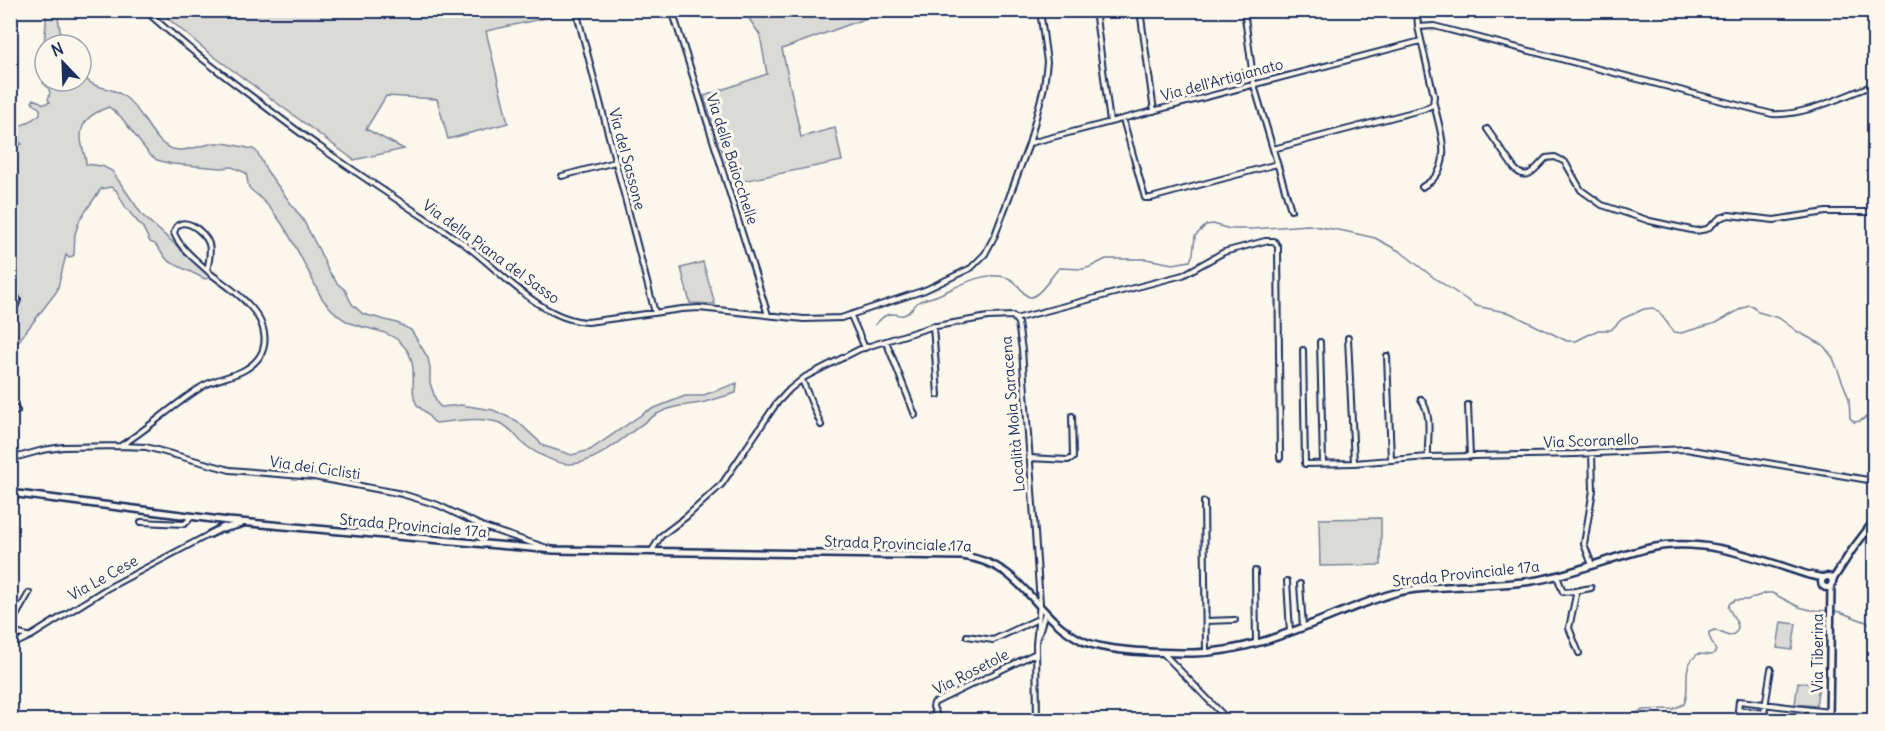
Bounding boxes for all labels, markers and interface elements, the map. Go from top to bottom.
north arrow [33,33,93,93]
text: N [48,38,66,61]
street label: Via dell'Artigianato [1159,54,1285,105]
street label: Via delle Baiocchelle [702,91,763,227]
street label: Via del Sassone [605,106,650,212]
street label: Via della Piana del Sasso [419,195,564,308]
street label: Località Mola Saracena [996,335,1029,493]
street label: Via Scoranello [1543,429,1639,452]
street label: Via dei Ciclisti [268,452,362,483]
street label: Strada Provinciale 17a [339,510,488,541]
street label: Strada Provinciale 17a [824,531,973,556]
street label: Via Le Cese [65,551,141,604]
street label: Strada Provinciale 17a [1391,556,1541,591]
street label: Via Tiberina [1808,613,1827,693]
street label: Via Rosetole [930,644,1012,699]

